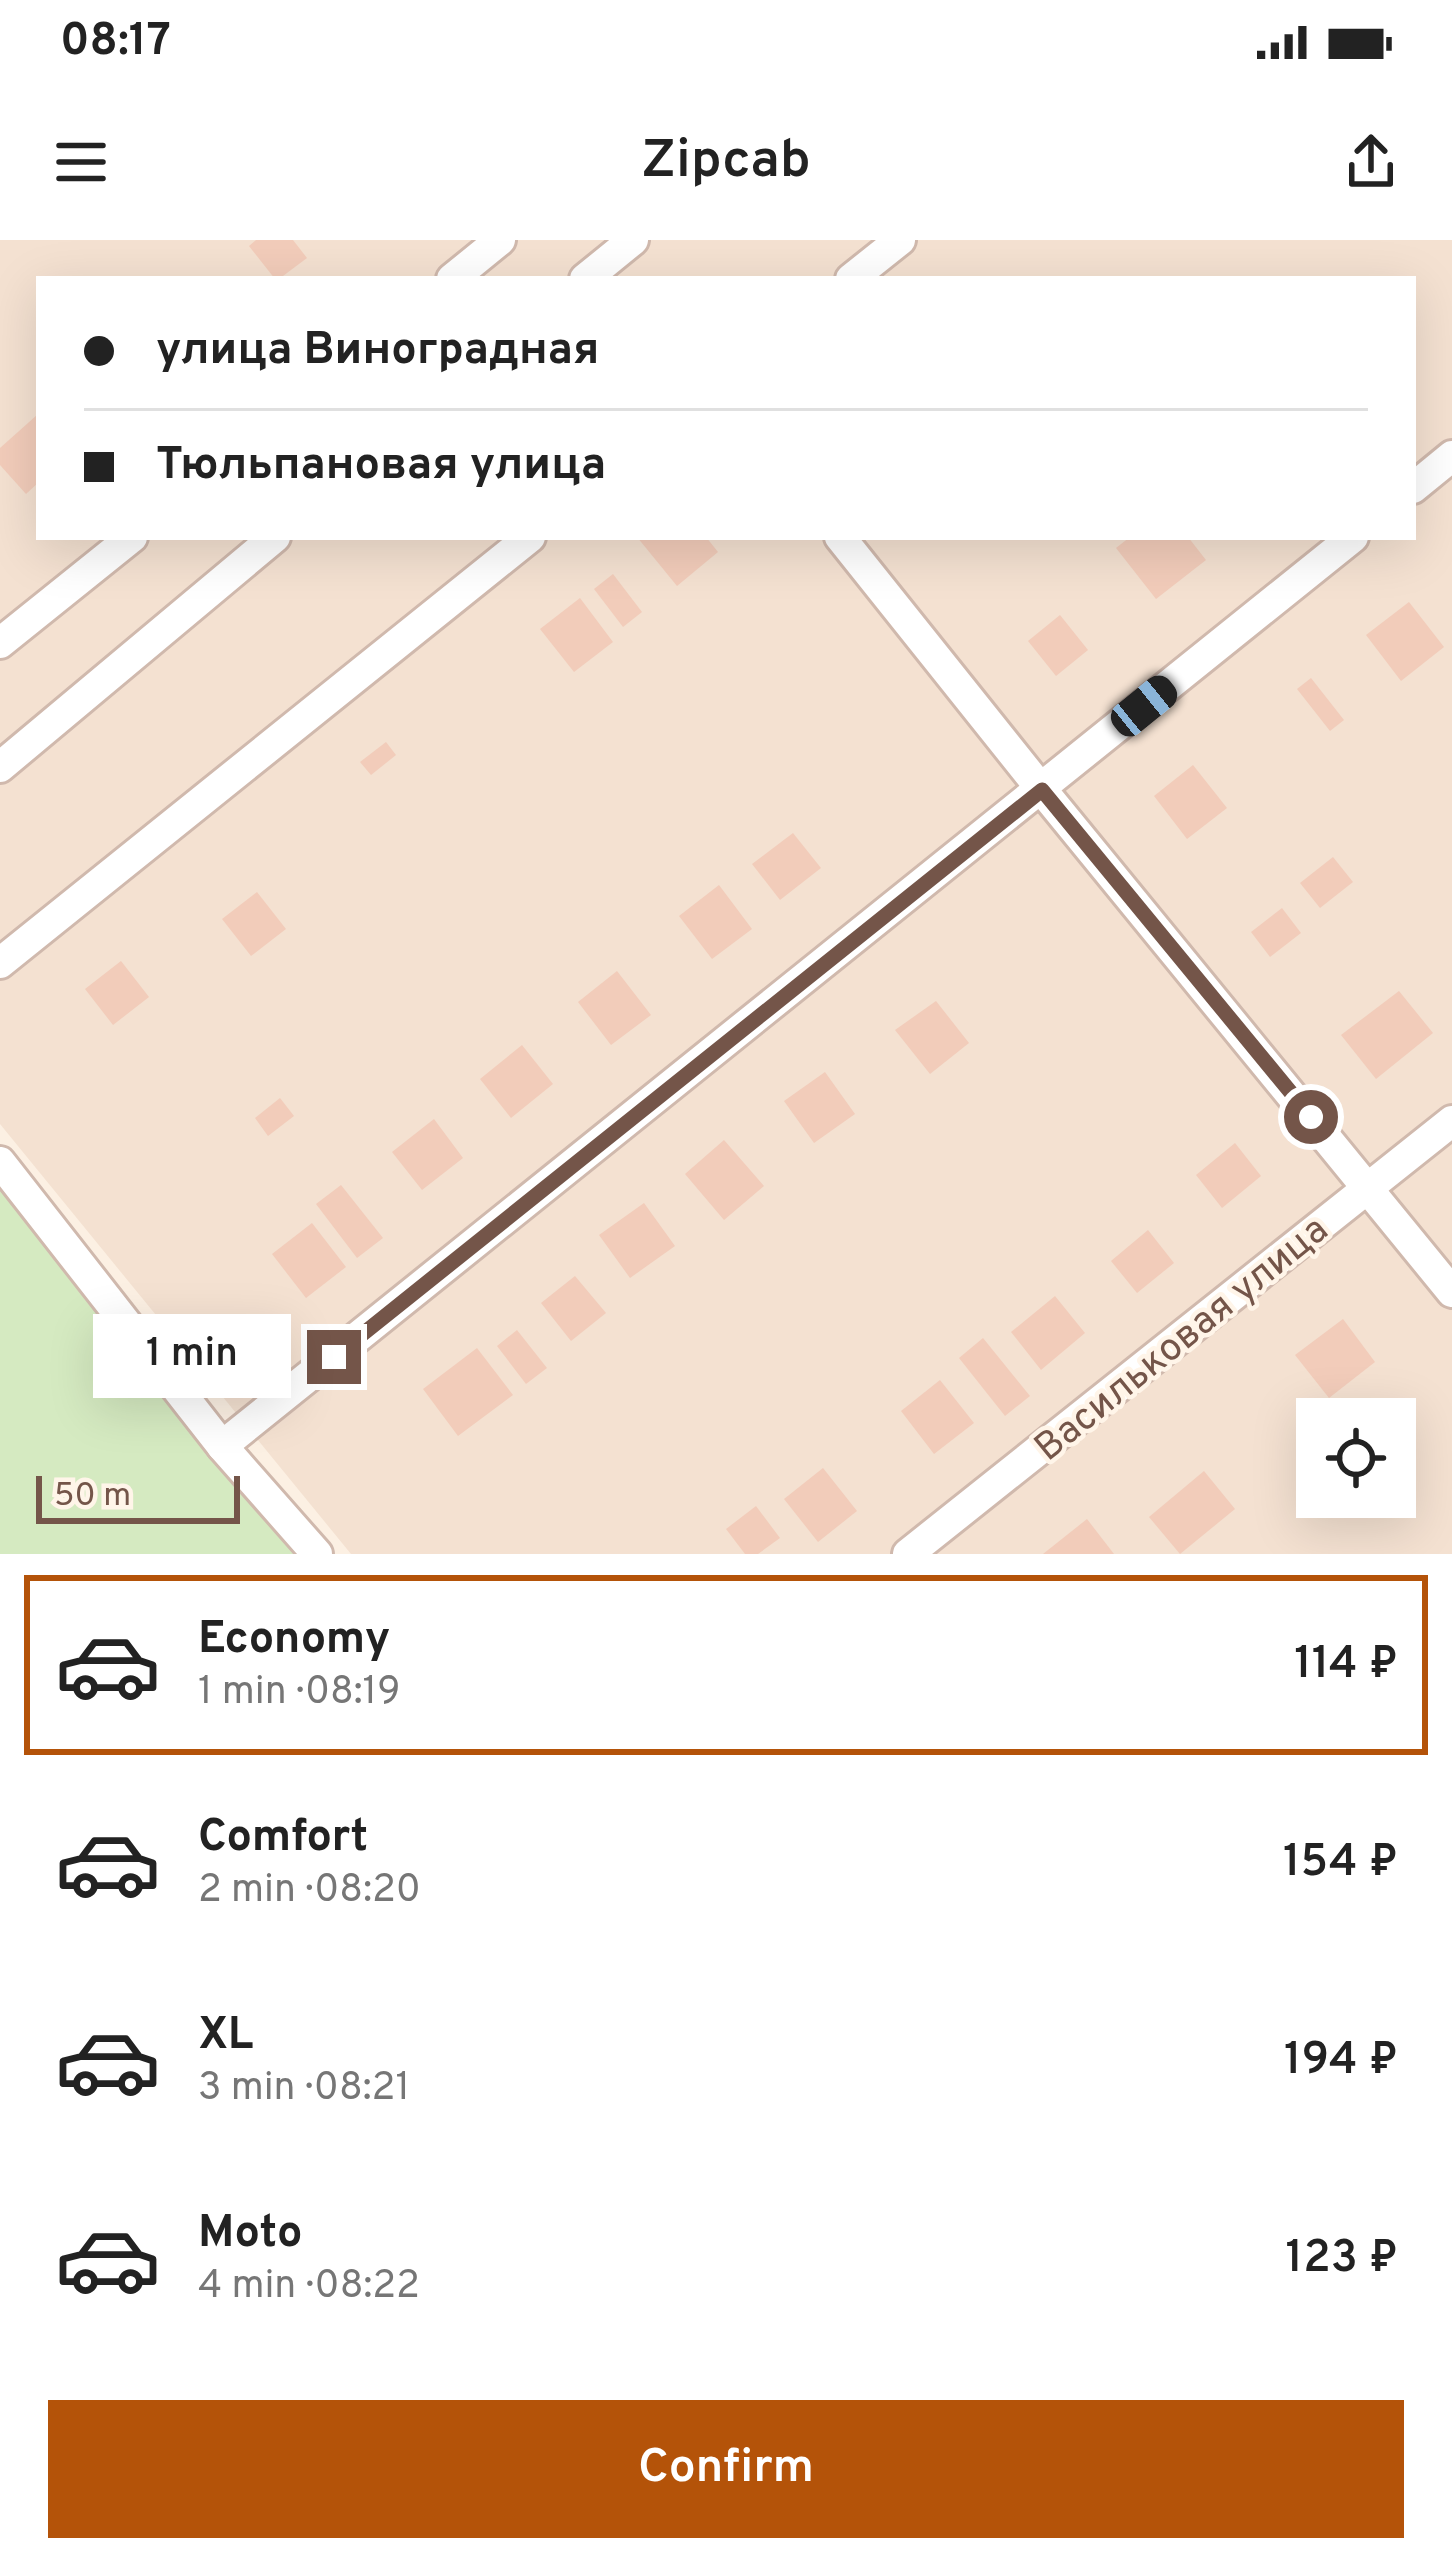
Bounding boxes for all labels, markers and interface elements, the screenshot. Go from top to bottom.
text: 08:17 [60,14,171,71]
text: Zipcab [641,128,811,197]
icon: menu [48,129,114,195]
icon: share [1338,129,1404,195]
text: улица Виноградная [156,323,599,380]
text: Тюльпановая улица [156,438,606,495]
car [1105,669,1183,743]
route start [1284,1090,1338,1144]
street label: Васильковая улица [1026,1207,1340,1474]
callout: 1 min [94,1315,292,1399]
route end [307,1330,361,1384]
text: 1 min [146,1331,238,1380]
map controls [1296,1398,1416,1518]
button: locate [1296,1398,1416,1518]
scale bar [36,1470,240,1523]
text: 50 m [54,1476,131,1518]
icon: car [54,1611,162,1719]
text: Economy [198,1612,390,1669]
text: 114 ₽ [1294,1637,1398,1694]
text: 1 min · 08:19 [198,1669,400,1718]
icon: car [54,1809,162,1917]
text: Comfort [198,1810,368,1867]
text: 154 ₽ [1283,1835,1398,1892]
text: 2 min · 08:20 [198,1867,421,1916]
icon: car [54,2007,162,2115]
text: XL [198,2008,253,2065]
text: 194 ₽ [1284,2033,1398,2090]
text: 3 min · 08:21 [198,2065,410,2114]
icon: car [54,2205,162,2313]
text: Moto [198,2206,302,2263]
text: 123 ₽ [1286,2231,1398,2288]
text: 4 min · 08:22 [198,2263,420,2312]
button: Confirm [48,2400,1404,2538]

